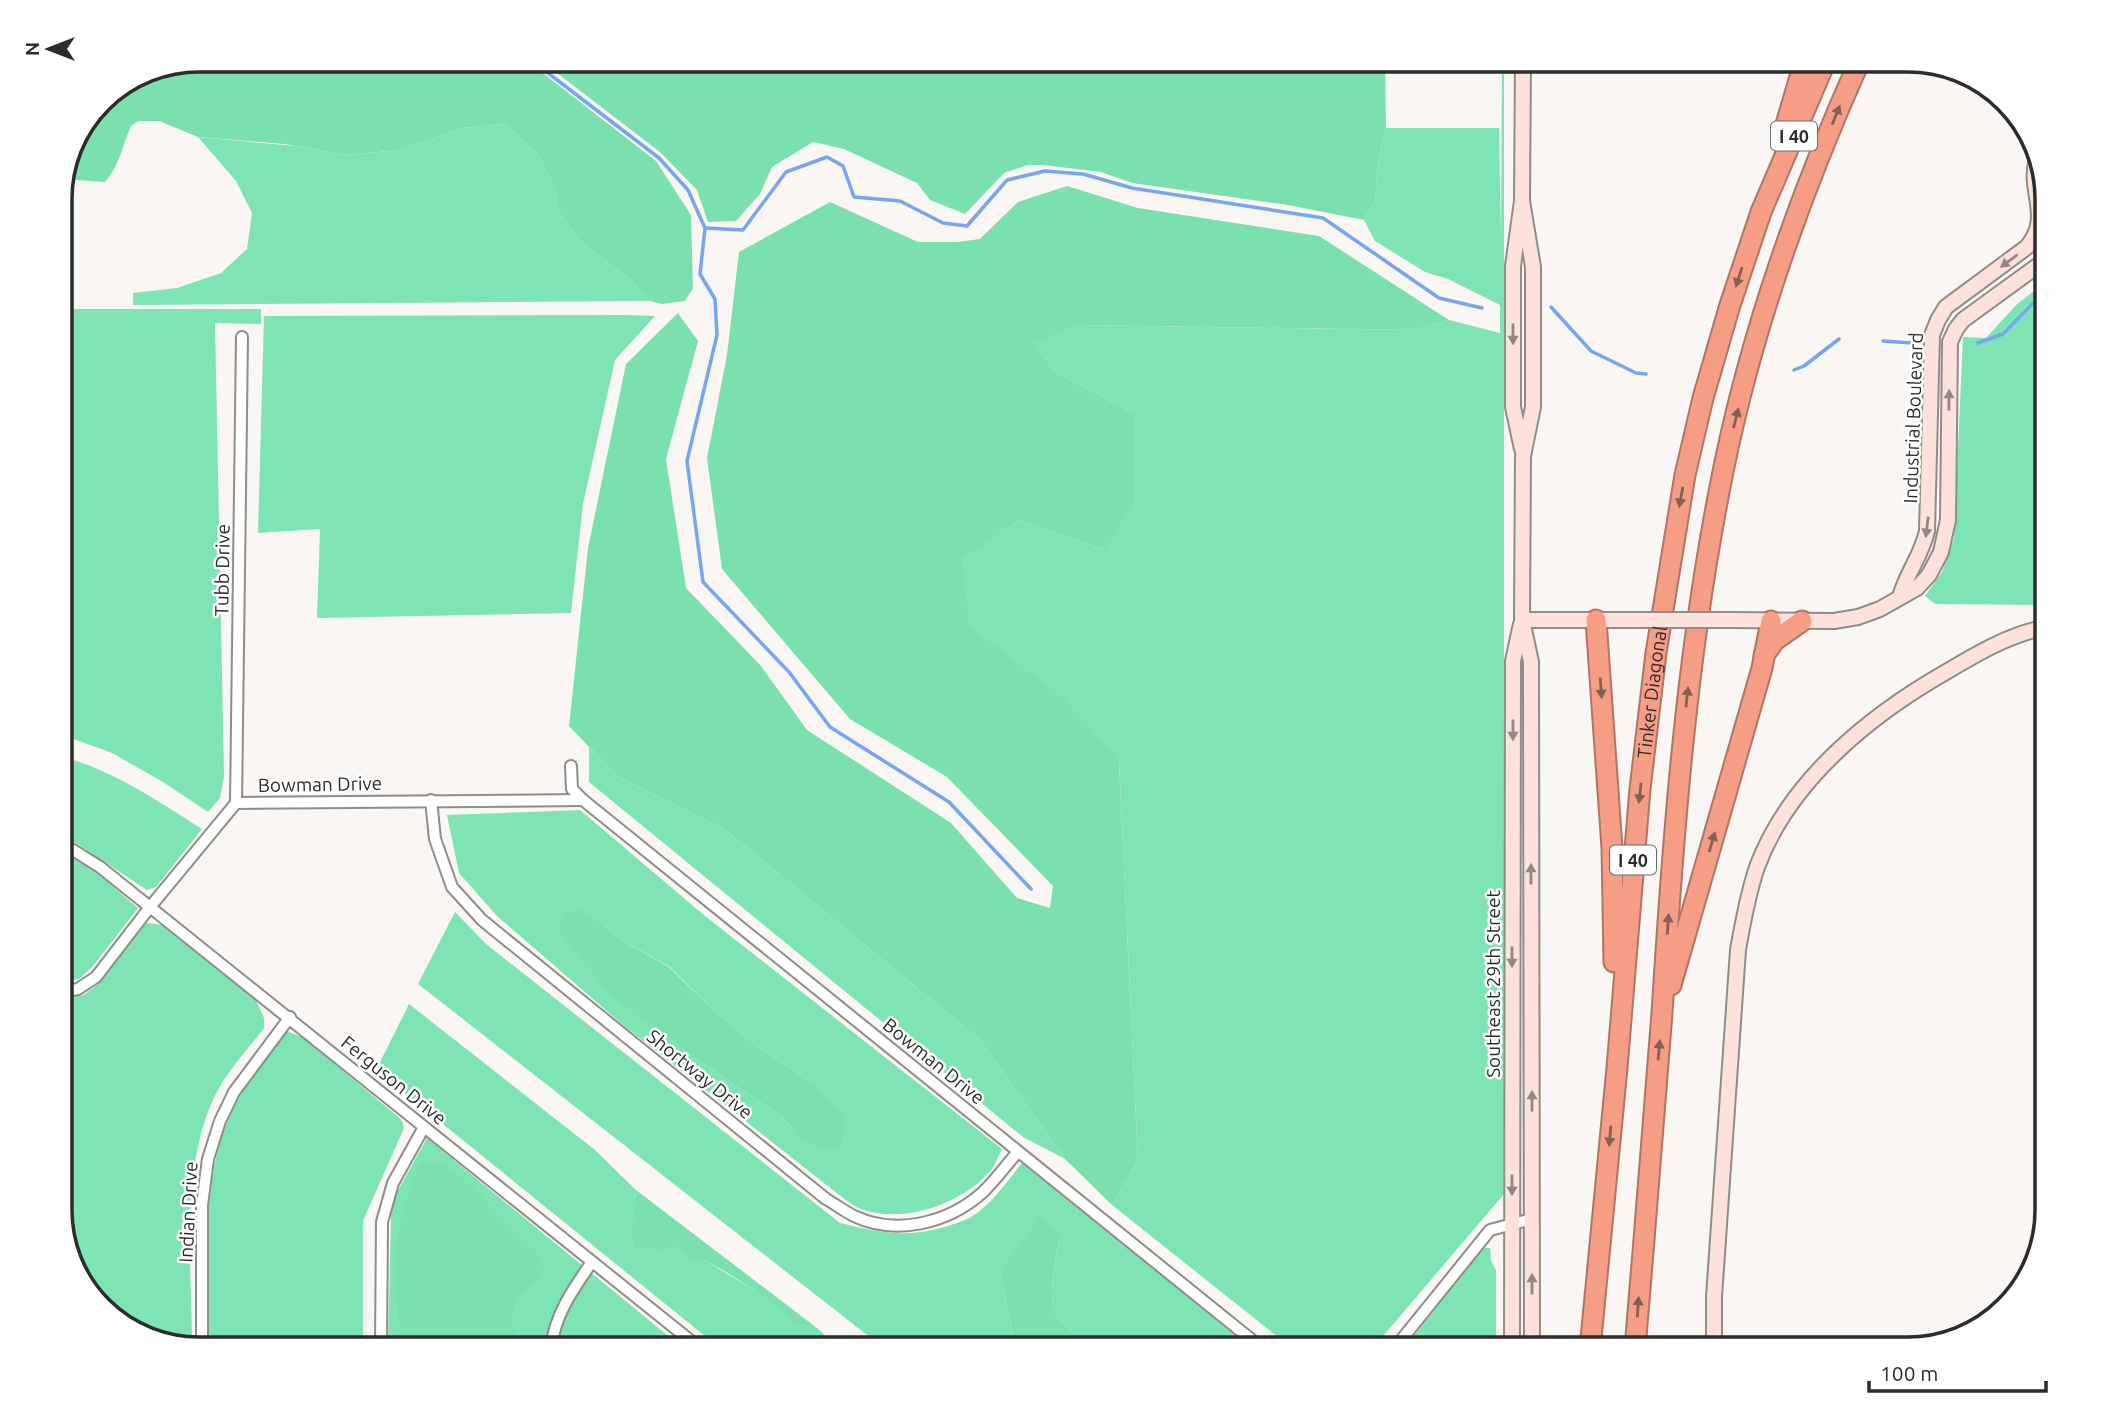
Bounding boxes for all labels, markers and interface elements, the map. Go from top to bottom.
north arrow [14,14,84,84]
text: N [21,42,43,56]
one-way arrow [1831,104,1842,125]
road number: I 40 [1771,121,1817,150]
one-way arrow [2000,253,2018,267]
one-way arrow [1734,267,1744,288]
one-way arrow [1507,324,1519,346]
street label: Industrial Boulevard [1899,332,1927,504]
one-way arrow [1943,389,1955,411]
one-way arrow [1731,407,1742,429]
one-way arrow [1675,486,1686,508]
one-way arrow [1921,516,1932,538]
street label: Tubb Drive [210,524,234,616]
street label: Tinker Diagonal [1633,624,1671,759]
one-way arrow [1595,678,1606,700]
one-way arrow [1681,686,1692,708]
one-way arrow [1507,719,1519,741]
street label: Bowman Drive [258,772,382,796]
one-way arrow [1634,782,1645,804]
one-way arrow [1707,831,1718,853]
road number: I 40 [1610,846,1656,874]
one-way arrow [1525,863,1537,885]
street label: Southeast 29th Street [1482,890,1504,1078]
one-way arrow [1663,913,1674,935]
one-way arrow [1506,946,1518,968]
street label: Bowman Drive [879,1013,989,1109]
street label: Shortway Drive [643,1025,757,1123]
street label: Ferguson Drive [337,1031,451,1129]
one-way arrow [1654,1039,1665,1061]
one-way arrow [1526,1090,1538,1112]
one-way arrow [1605,1126,1616,1148]
street label: Indian Drive [174,1161,202,1263]
one-way arrow [1506,1174,1518,1196]
one-way arrow [1526,1273,1538,1295]
one-way arrow [1633,1296,1644,1318]
scale bar [1869,1350,2046,1394]
text: 100 m [1880,1361,1938,1385]

